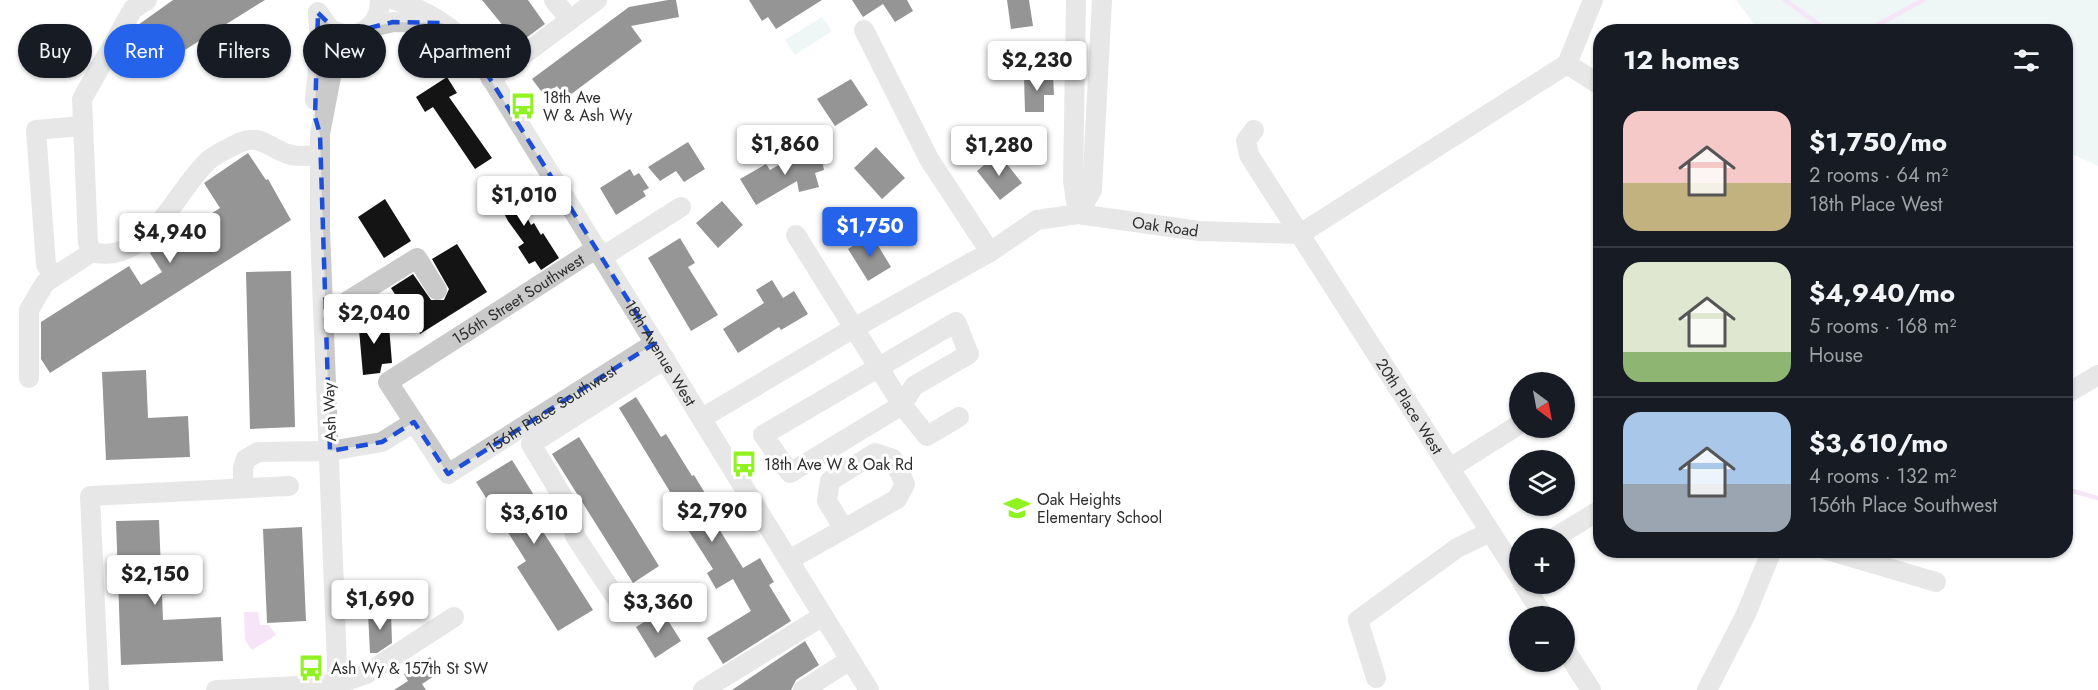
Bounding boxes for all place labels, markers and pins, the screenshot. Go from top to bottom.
pin: $2,230 [988,41,1086,92]
place label: 18th Ave W & Ash Wy [543,86,633,127]
bus stop icon: 18th Ave W & Ash Wy [508,91,538,121]
pin: $1,860 [736,125,834,176]
pin: $1,280 [950,126,1048,177]
pin: $1,010 [475,176,573,227]
pin: $1,750 [821,207,919,258]
pin: $4,940 [121,213,219,264]
pin: $2,040 [325,294,423,345]
bus stop icon: 18th Ave W & Oak Rd [729,449,759,479]
place label: 18th Ave W & Oak Rd [764,453,913,476]
place label: Oak Heights Elementary School [1037,488,1162,529]
pin: $2,790 [663,492,761,543]
school or university icon: Oak Heights Elementary School [1002,493,1032,523]
pin: $3,610 [485,494,583,545]
pin: $2,150 [106,555,204,606]
pin: $1,690 [331,580,429,631]
pin: $3,360 [609,583,707,634]
bus stop icon: Ash Wy & 157th St SW [296,653,326,683]
place label: Ash Wy & 157th St SW [331,657,488,680]

